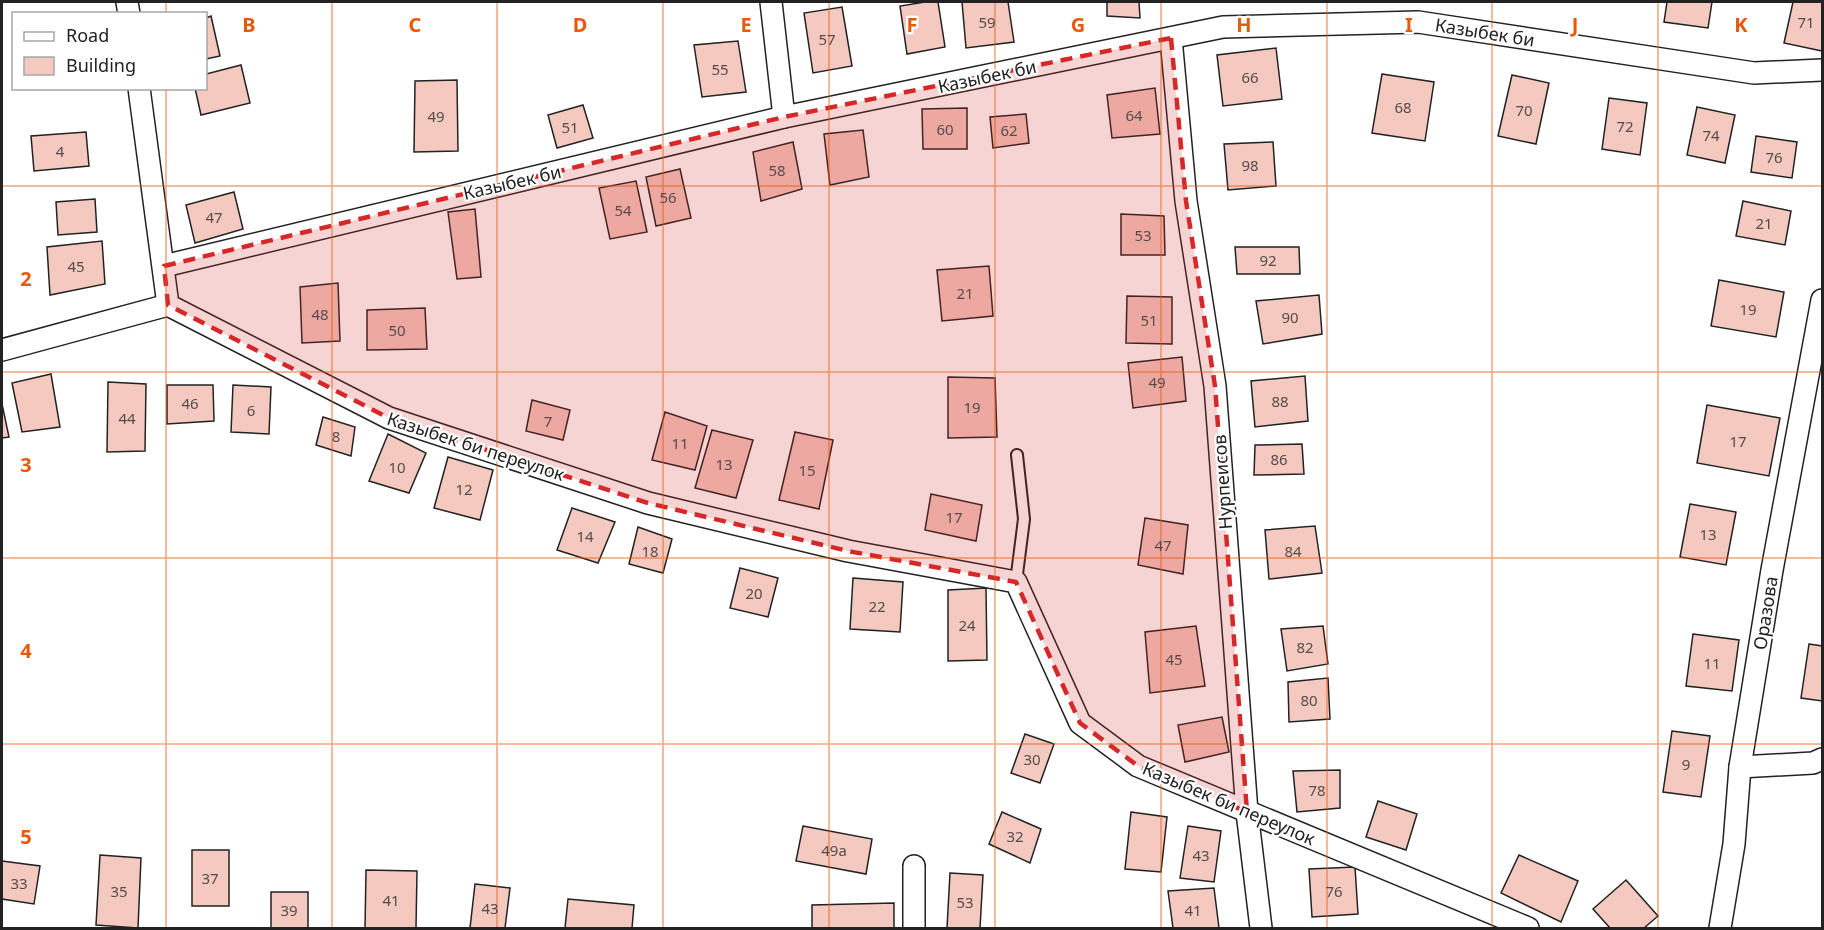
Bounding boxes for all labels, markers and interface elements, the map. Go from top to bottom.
text: B [242,11,256,38]
text: C [409,11,422,38]
text: D [573,11,587,38]
text: E [740,11,752,38]
text: F [907,11,917,38]
text: G [1071,11,1085,38]
text: H [1236,11,1252,38]
text: I [1405,11,1413,38]
text: J [1570,11,1578,38]
text: K [1734,11,1748,38]
legend [12,12,207,90]
house number: 59 [978,12,996,32]
street label: Казыбек би [1434,12,1536,52]
house number: 71 [1797,12,1815,32]
text: Road [66,23,109,47]
house number: 57 [818,29,836,49]
text: Building [66,53,136,77]
street label: Казыбек би [935,54,1039,98]
house number: 55 [711,59,729,79]
house number: 66 [1241,67,1259,87]
house number: 68 [1394,97,1412,117]
house number: 70 [1515,100,1533,120]
house number: 64 [1125,105,1143,125]
house number: 49 [427,106,445,126]
house number: 72 [1616,116,1634,136]
house number: 51 [561,117,579,137]
house number: 60 [936,119,954,139]
house number: 62 [1000,120,1018,140]
house number: 74 [1702,125,1720,145]
house number: 4 [56,141,65,161]
house number: 76 [1765,147,1783,167]
house number: 98 [1241,155,1259,175]
street label: Казыбек би [460,159,564,205]
house number: 58 [768,160,786,180]
house number: 56 [659,187,677,207]
house number: 54 [614,200,632,220]
house number: 47 [205,207,223,227]
house number: 21 [1755,213,1773,233]
house number: 53 [1134,225,1152,245]
house number: 92 [1259,250,1277,270]
house number: 45 [67,256,85,276]
text: 2 [20,265,32,292]
house number: 21 [956,283,974,303]
house number: 19 [1739,299,1757,319]
house number: 48 [311,304,329,324]
house number: 90 [1281,307,1299,327]
house number: 51 [1140,310,1158,330]
house number: 50 [388,320,406,340]
house number: 49 [1148,372,1166,392]
house number: 88 [1271,391,1289,411]
house number: 46 [181,393,199,413]
house number: 19 [963,397,981,417]
house number: 6 [247,400,255,420]
street label: Казыбек би переулок [384,406,568,486]
house number: 44 [118,408,136,428]
house number: 7 [544,411,552,431]
house number: 8 [332,426,340,446]
house number: 17 [1729,431,1747,451]
house number: 11 [671,433,689,453]
street label: Нурпеисов [1207,434,1237,530]
house number: 86 [1270,449,1288,469]
text: 3 [20,451,32,478]
house number: 13 [715,454,733,474]
house number: 10 [388,457,406,477]
house number: 15 [798,460,816,480]
house number: 12 [455,479,473,499]
house number: 17 [945,507,963,527]
house number: 13 [1699,524,1717,544]
house number: 14 [576,526,594,546]
house number: 47 [1154,535,1172,555]
house number: 18 [641,541,659,561]
house number: 84 [1284,541,1302,561]
street label: Оразова [1747,574,1783,652]
house number: 20 [745,583,763,603]
house number: 22 [868,596,886,616]
house number: 24 [958,615,976,635]
text: 4 [20,637,32,664]
house number: 82 [1296,637,1314,657]
house number: 45 [1165,649,1183,669]
house number: 11 [1703,653,1721,673]
house number: 80 [1300,690,1318,710]
house number: 30 [1023,749,1041,769]
house number: 9 [1682,754,1690,774]
street label: Казыбек би переулок [1139,756,1319,850]
house number: 78 [1308,780,1326,800]
text: 5 [20,823,32,850]
house number: 32 [1006,826,1024,846]
house number: 49а [821,840,847,860]
house number: 43 [1192,845,1210,865]
house number: 37 [201,868,219,888]
house number: 33 [10,873,28,893]
house number: 35 [110,881,128,901]
house number: 76 [1325,881,1343,901]
house number: 41 [382,890,400,910]
house number: 53 [956,892,974,912]
house number: 43 [481,898,499,918]
house number: 39 [280,900,298,920]
house number: 41 [1184,900,1202,920]

